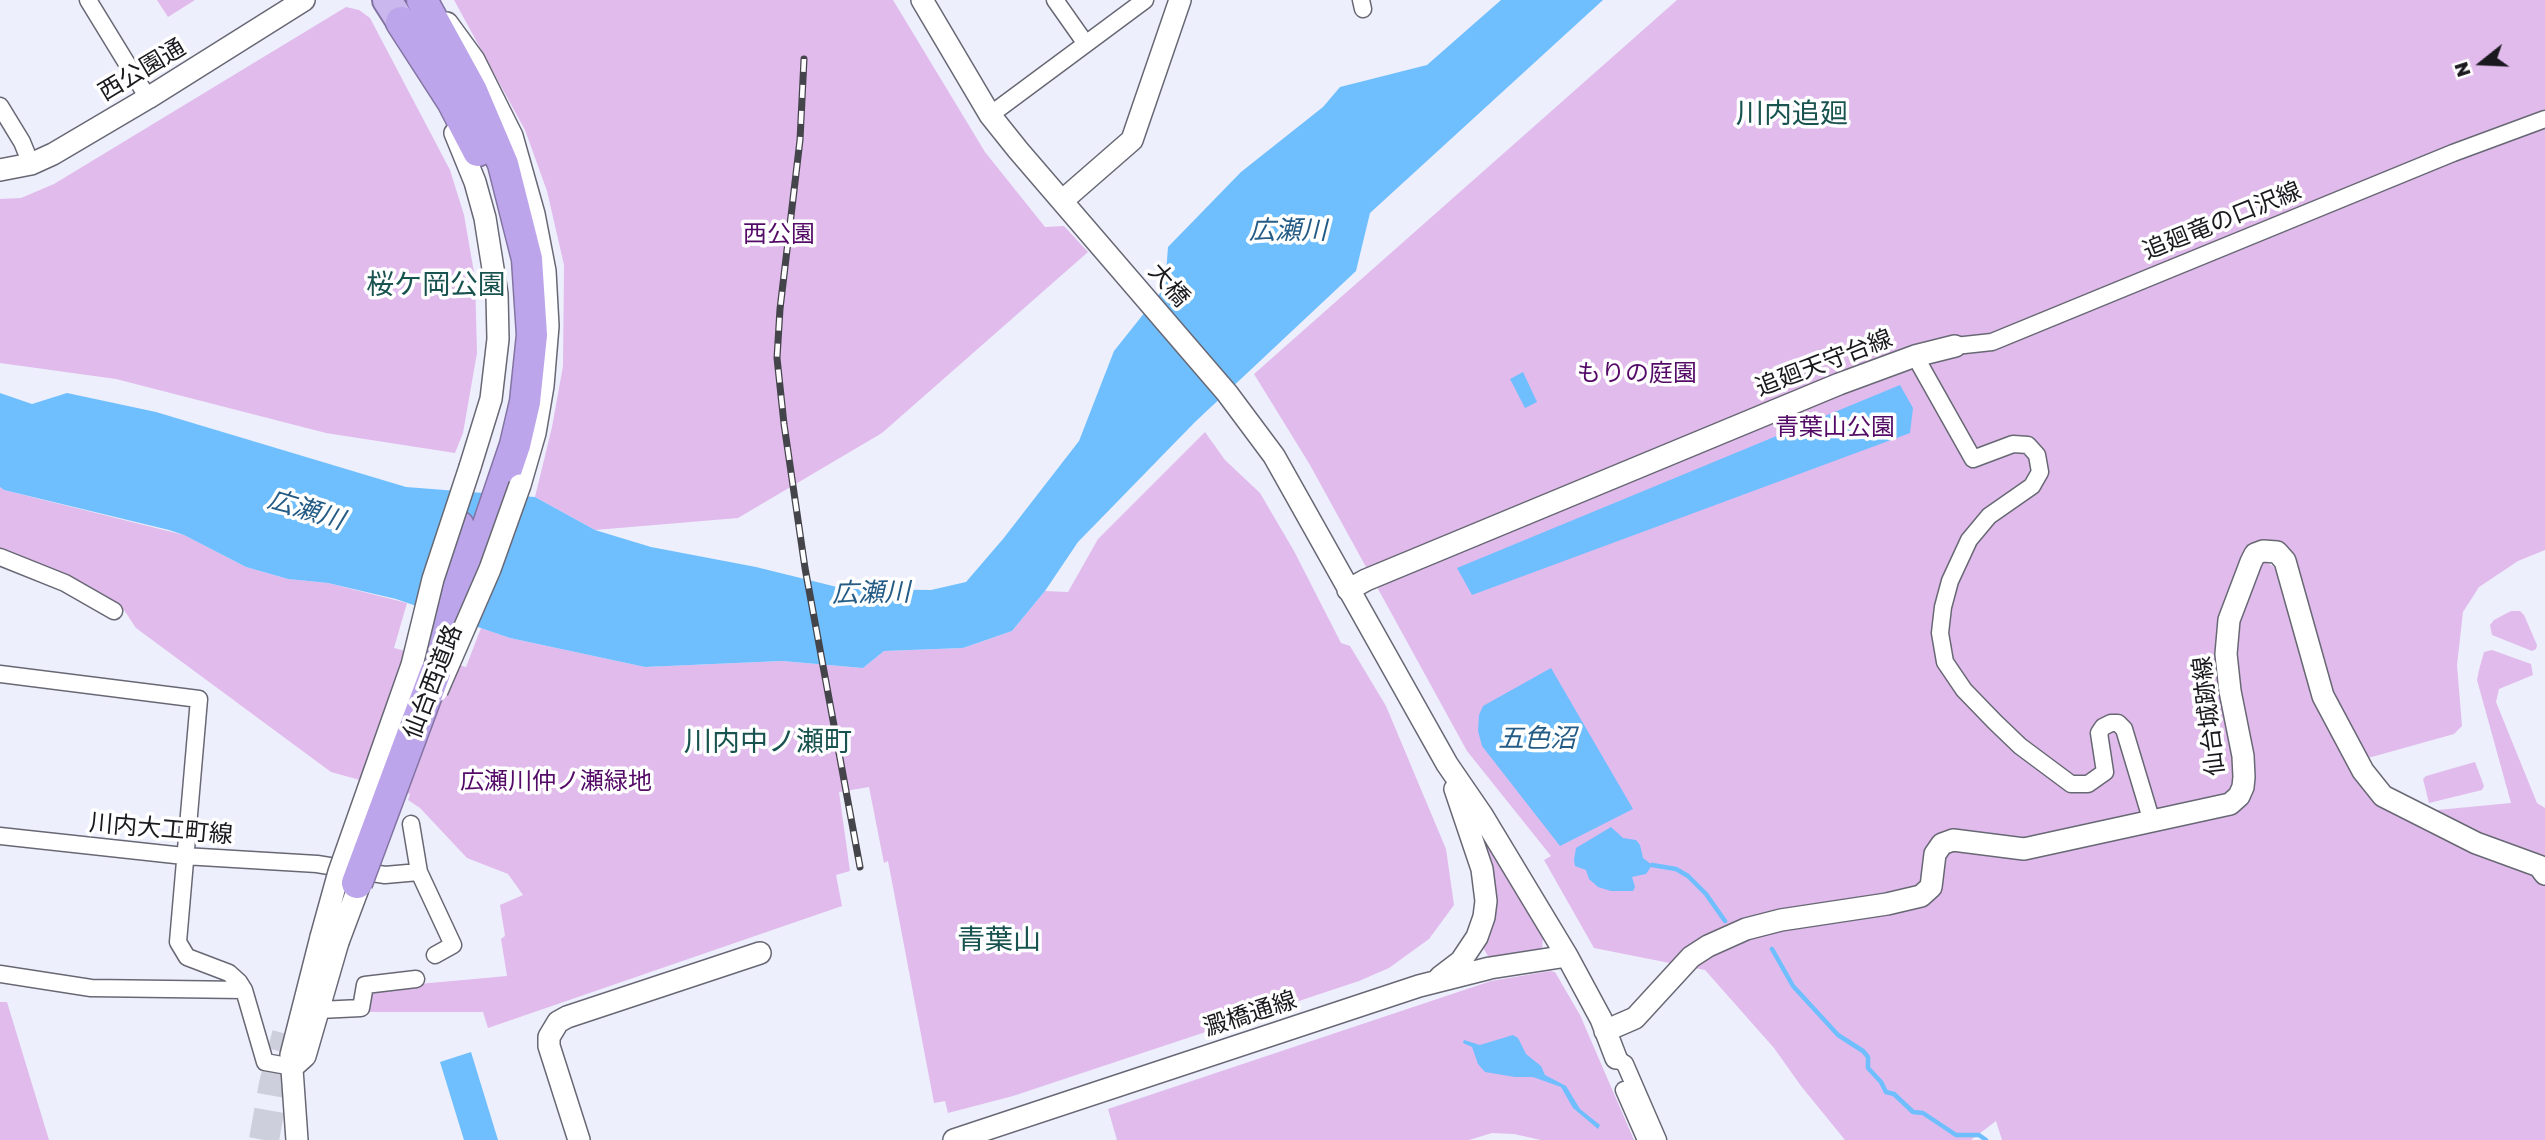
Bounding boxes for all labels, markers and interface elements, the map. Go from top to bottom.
north arrow [2447,28,2517,98]
street label: 西公園通 [93,33,191,107]
text: N [2448,59,2475,80]
district label: 川内追廻 [1736,97,1848,131]
street label: 追廻竜の口沢線 [2139,176,2305,266]
water label: 広瀬川 [1249,215,1327,247]
park label: 西公園 [743,220,815,248]
street label: 大橋 [1142,257,1196,313]
district label: 桜ケ岡公園 [366,268,506,302]
street label: 追廻天守台線 [1752,324,1896,402]
park label: もりの庭園 [1577,359,1697,387]
park label: 青葉山公園 [1775,413,1895,441]
water label: 広瀬川 [264,484,348,536]
water label: 広瀬川 [832,577,910,609]
street label: 仙台西道路 [398,621,468,743]
street label: 仙台城跡線 [2187,655,2231,777]
water label: 五色沼 [1498,723,1576,755]
district label: 川内中ノ瀬町 [684,725,852,759]
park label: 広瀬川仲ノ瀬緑地 [460,767,652,795]
street label: 川内大工町線 [88,808,234,850]
district label: 青葉山 [957,923,1041,957]
street label: 澱橋通線 [1200,985,1300,1043]

